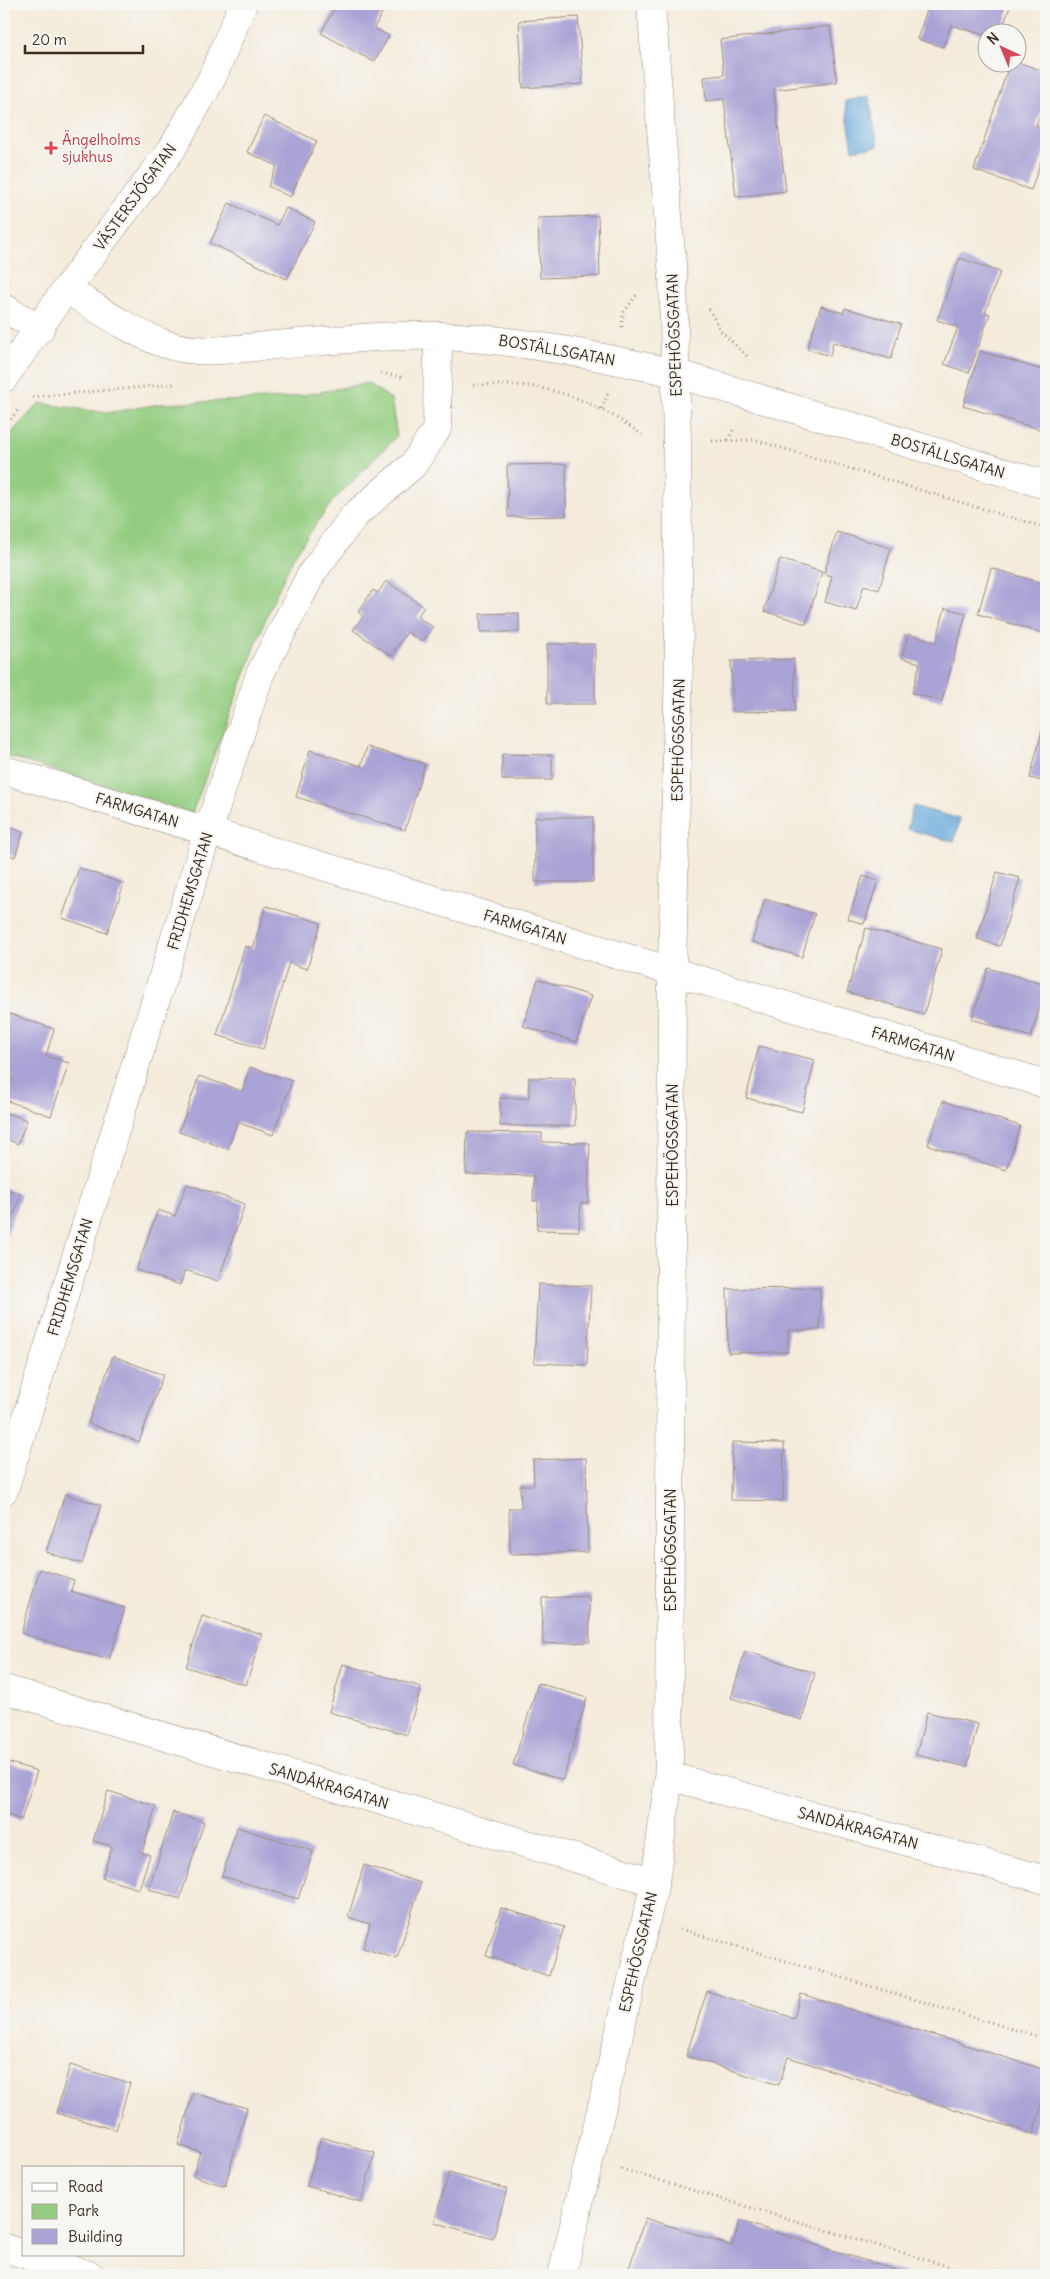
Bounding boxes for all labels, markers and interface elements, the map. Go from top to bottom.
scale bar [25,22,142,54]
north arrow [978,22,1028,72]
text: N [983,29,1003,48]
text: 20 m [32,30,67,49]
place label: Ängelholms sjukhus [62,130,141,166]
street label: VÄSTERSJÖGATAN [90,140,180,254]
marker: Ängelholms sjukhus [44,141,58,155]
street label: ESPEHÖGSGATAN [662,273,686,397]
street label: BOSTÄLLSGATAN [497,330,617,370]
street label: BOSTÄLLSGATAN [889,430,1007,482]
street label: ESPEHÖGSGATAN [667,678,689,802]
street label: FARMGATAN [93,788,181,832]
street label: FRIDHEMSGATAN [163,830,217,952]
street label: FARMGATAN [481,905,569,949]
street label: FARMGATAN [869,1022,957,1066]
street label: ESPEHÖGSGATAN [663,1083,682,1207]
street label: FRIDHEMSGATAN [43,1216,97,1338]
street label: ESPEHÖGSGATAN [661,1488,680,1612]
street label: SANDÅKRAGATAN [267,1758,391,1813]
street label: SANDÅKRAGATAN [796,1802,921,1853]
street label: ESPEHÖGSGATAN [615,1890,661,2014]
legend [22,2166,185,2256]
text: Road [68,2177,103,2196]
text: Park [68,2201,99,2220]
text: Building [68,2227,123,2246]

